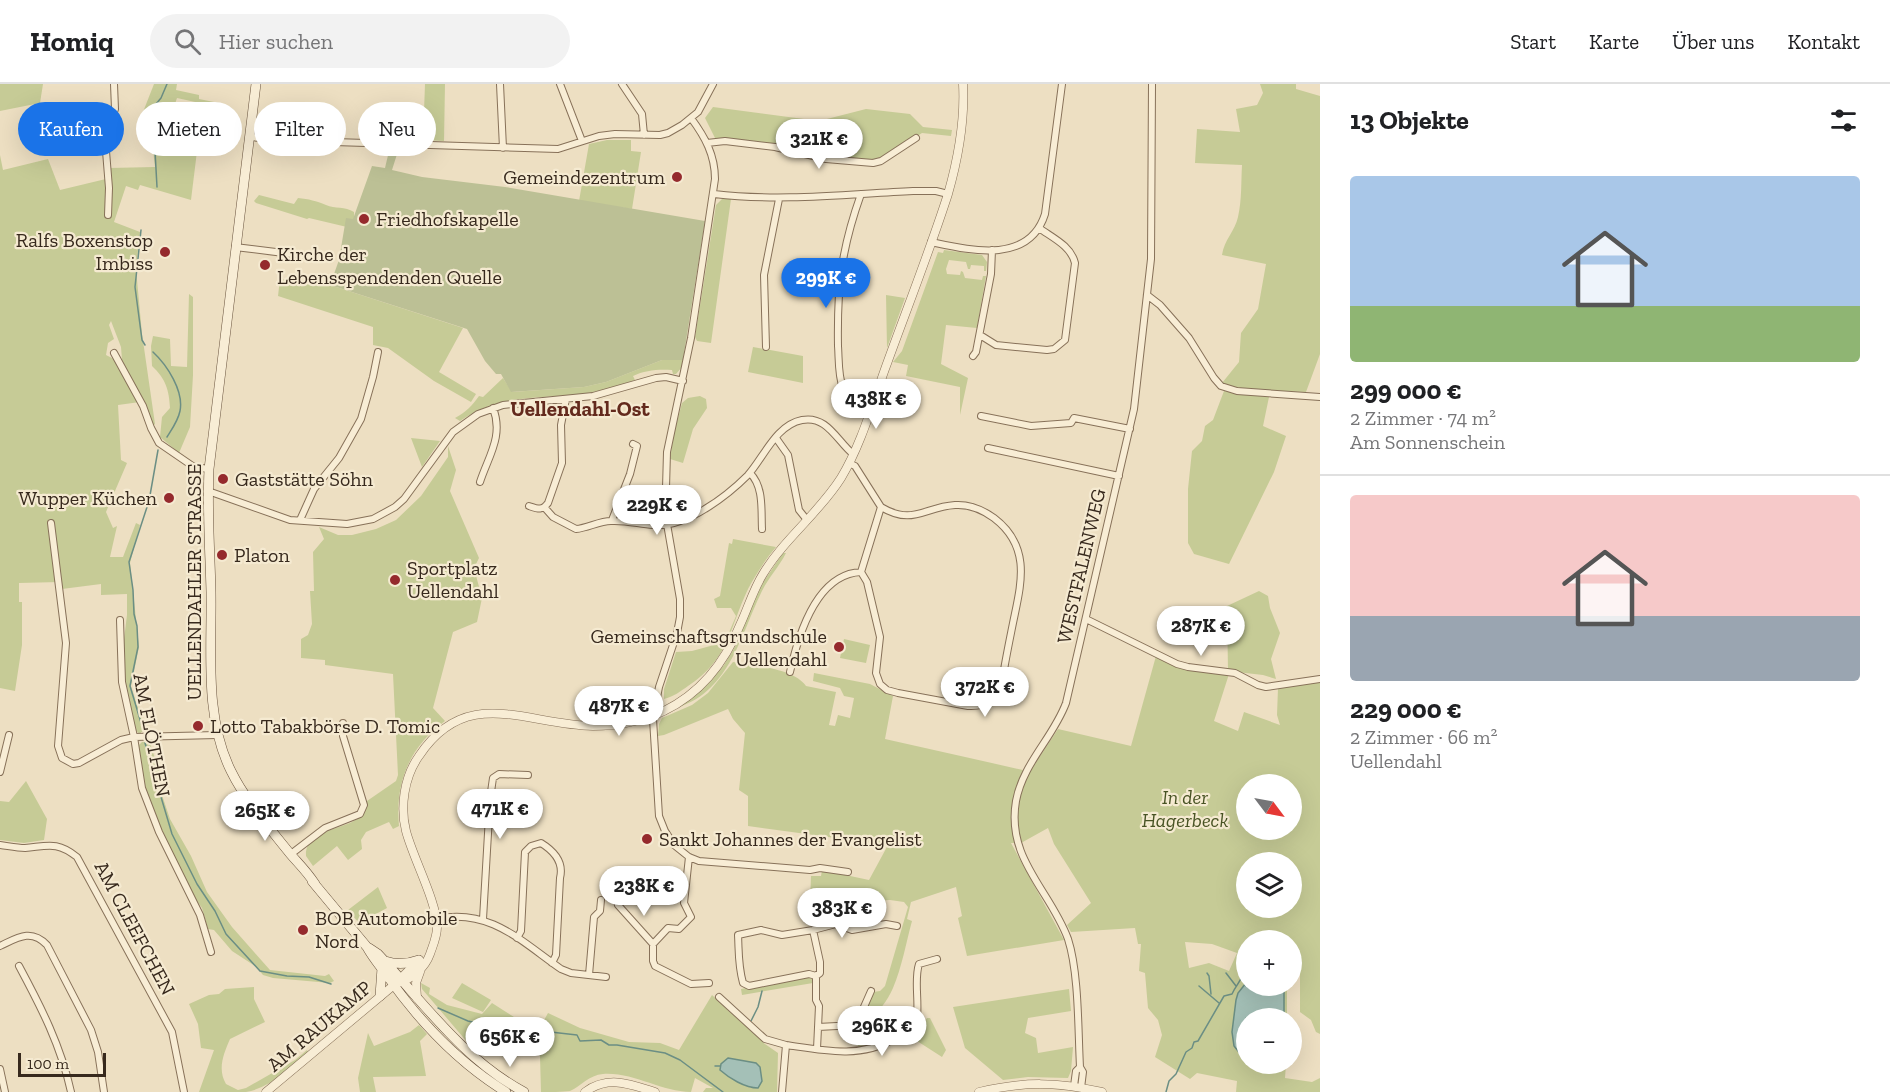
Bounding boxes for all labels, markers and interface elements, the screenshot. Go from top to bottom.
search box [150,14,570,68]
text: Homiq [30,25,114,58]
icon: search [171,25,204,58]
text: Hier suchen [219,28,333,55]
text: Start [1510,29,1556,54]
text: Karte [1589,29,1639,54]
text: Über uns [1672,29,1754,54]
text: Kontakt [1787,29,1860,54]
chip: Kaufen [18,102,124,156]
chip: Mieten [136,102,242,156]
chip: Filter [254,102,346,156]
chip: Neu [358,102,436,156]
text: 13 Objekte [1350,104,1469,136]
icon: filters [1827,104,1860,137]
pin: 321K € [770,119,868,170]
text: 321K € [790,126,848,150]
place label: Gemeindezentrum [503,165,666,189]
marker: Gemeindezentrum [670,170,684,184]
place label: Friedhofskapelle [376,207,519,231]
marker: Friedhofskapelle [357,212,371,226]
icon: home [1551,215,1659,323]
place label: Ralfs Boxenstop Imbiss [16,228,153,275]
place label: Kirche der Lebensspendenden Quelle [277,242,502,289]
marker: Ralfs Boxenstop Imbiss [158,245,172,259]
marker: Kirche der Lebensspendenden Quelle [258,258,272,272]
pin: 299K € [777,258,875,309]
text: 299K € [795,265,857,289]
text: 299 000 € [1350,374,1462,406]
pin: 438K € [827,379,925,430]
text: 438K € [845,386,907,410]
district label: Uellendahl-Ost [510,396,650,421]
text: 2 Zimmer · 74 m² [1350,406,1496,430]
text: Am Sonnenschein [1350,430,1505,454]
street label: UELLENDAHLER STRASSE [182,464,206,700]
place label: Gaststätte Söhn [235,467,373,491]
marker: Gaststätte Söhn [216,472,230,486]
pin: 229K € [608,485,706,536]
place label: Wupper Küchen [18,486,158,510]
street label: WESTFALENWEG [1051,486,1111,646]
marker: Wupper Küchen [162,491,176,505]
text: 229K € [626,492,688,516]
icon: home [1551,534,1659,642]
place label: Platon [234,543,290,567]
marker: Platon [215,548,229,562]
place label: Sportplatz Uellendahl [407,556,499,603]
marker: Sportplatz Uellendahl [388,573,402,587]
pin: 287K € [1152,606,1250,657]
text: 287K € [1171,613,1231,637]
place label: Gemeinschaftsgrundschule Uellendahl [590,624,827,671]
marker: Gemeinschaftsgrundschule Uellendahl [832,640,846,654]
pin: 372K € [936,667,1034,718]
street label: AM FLÖTHEN [128,671,176,799]
text: 372K € [955,674,1015,698]
pin: 487K € [570,686,668,737]
text: 487K € [588,693,650,717]
text: 229 000 € [1350,693,1462,725]
place label: Lotto Tabakbörse D. Tomic [210,714,440,738]
marker: Lotto Tabakbörse D. Tomic [191,719,205,733]
text: 2 Zimmer · 66 m² [1350,725,1497,749]
text: Uellendahl [1350,749,1442,773]
north arrow [1236,774,1302,840]
map controls [1236,774,1302,1074]
park label: In der Hagerbeck [1142,785,1228,832]
pin: 471K € [451,789,549,840]
pin: 265K € [216,791,314,842]
text: 471K € [471,796,529,820]
text: 265K € [235,798,295,822]
place label: Sankt Johannes der Evangelist [659,827,922,851]
marker: Sankt Johannes der Evangelist [640,832,654,846]
button: layers [1236,852,1302,918]
street label: AM CLEEFCHEN [90,857,180,999]
pin: 238K € [595,866,693,917]
text: 238K € [613,873,675,897]
pin: 383K € [793,888,891,939]
text: 383K € [811,895,873,919]
place label: BOB Automobile Nord [315,906,457,953]
marker: BOB Automobile Nord [296,923,310,937]
button: + [1236,930,1302,996]
street label: AM RAUKAMP [262,975,376,1077]
pin: 296K € [833,1006,931,1057]
button: − [1236,1008,1302,1074]
text: 296K € [851,1013,913,1037]
pin: 656K € [461,1017,559,1068]
text: 656K € [480,1024,540,1048]
scale bar [18,1050,106,1078]
text: 100 m [27,1054,69,1073]

